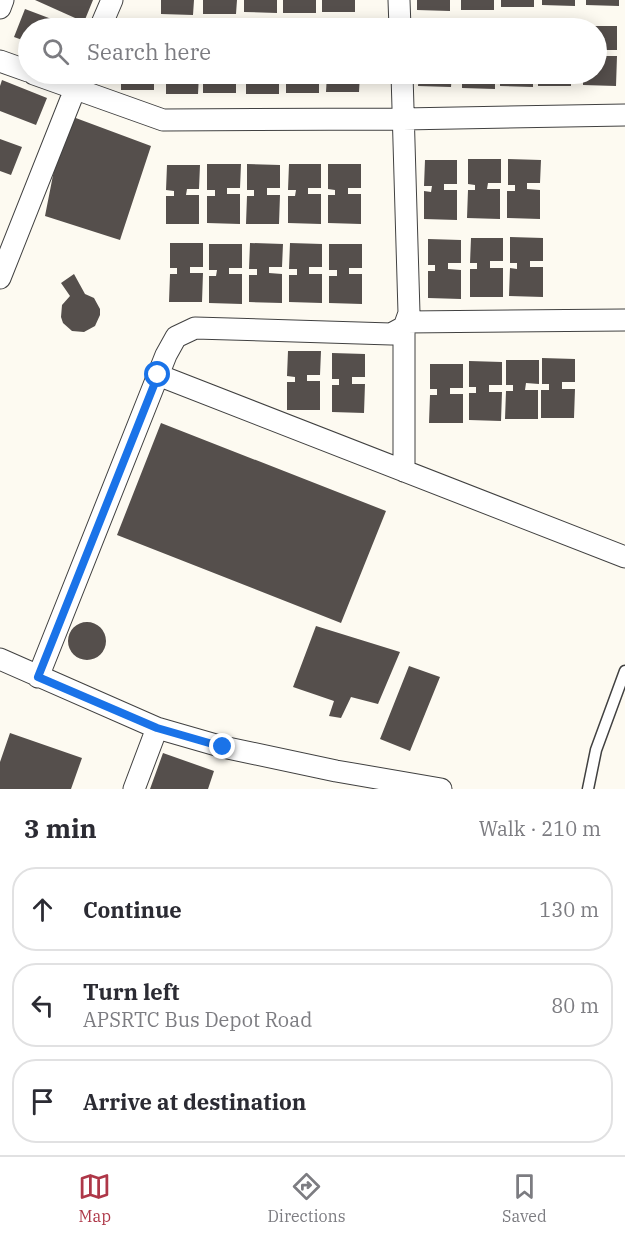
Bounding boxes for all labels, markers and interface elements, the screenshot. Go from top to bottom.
search box [18,18,607,84]
icon: search [39,35,72,68]
text: Search here [87,37,211,66]
route start [144,361,170,387]
route end [209,733,235,759]
text: 3 min [24,811,97,845]
text: Walk · 210 m [479,815,601,842]
icon: ahead [26,893,59,926]
text: Continue [83,895,182,924]
text: 130 m [539,896,599,923]
text: Turn left [83,977,179,1006]
icon: left [26,989,59,1022]
text: 80 m [551,992,599,1019]
text: APSRTC Bus Depot Road [83,1006,312,1033]
icon: arrive [26,1085,59,1118]
text: Arrive at destination [83,1087,306,1116]
tab: Map [78,1170,111,1226]
tab: Directions [268,1170,346,1226]
tab: Saved [502,1170,547,1226]

